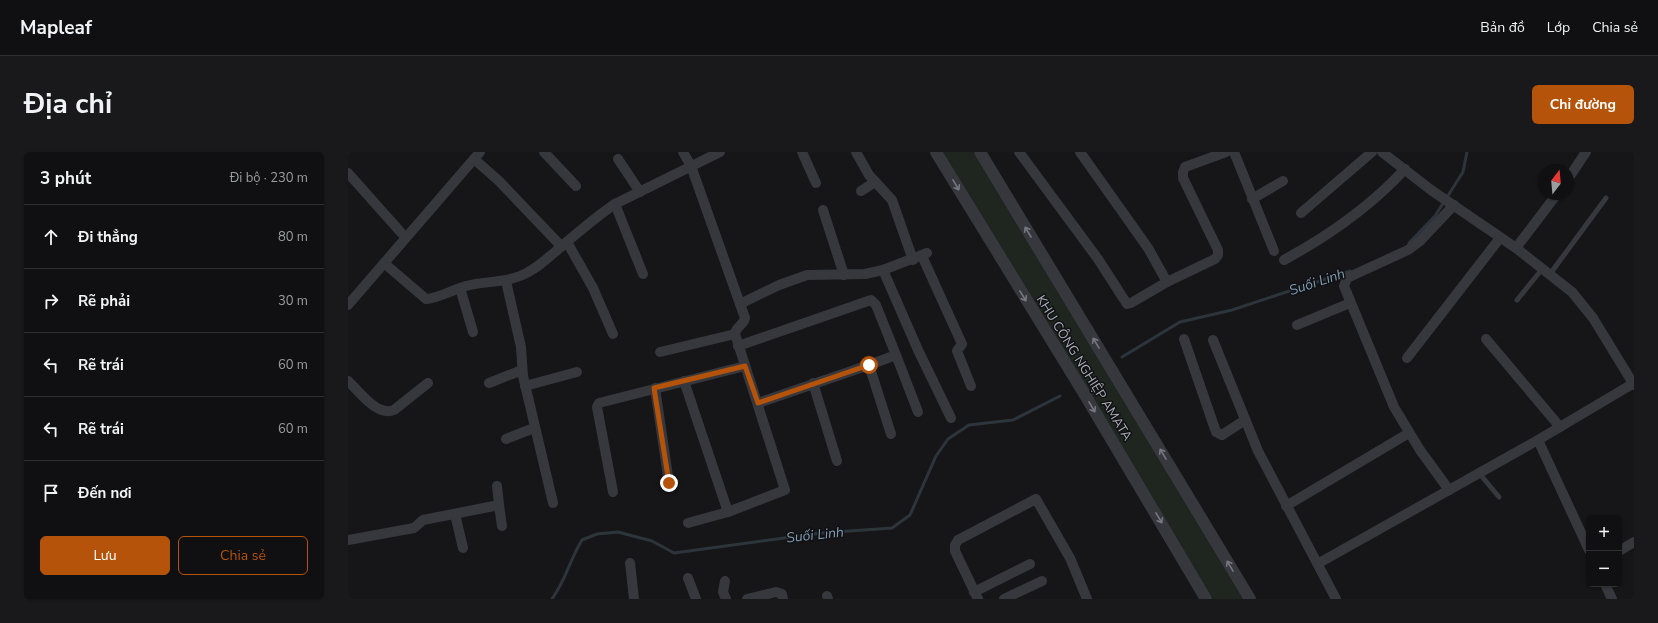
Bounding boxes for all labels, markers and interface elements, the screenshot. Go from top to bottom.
text: Mapleaf [20,15,92,41]
text: Bản đồ [1480,18,1525,37]
text: Lớp [1547,18,1570,37]
text: Chia sẻ [1592,18,1638,37]
text: Địa chỉ [24,85,112,123]
button: Chỉ đường [1532,85,1634,124]
north arrow [1538,164,1574,200]
text: 3 phút [40,167,91,190]
text: Đi bộ · 230 m [230,169,308,187]
one-way arrow [952,179,960,191]
icon: ahead [40,226,62,248]
one-way arrow [1024,226,1032,238]
text: Đi thẳng [78,227,138,247]
text: 80 m [278,228,308,246]
water label: Suối Linh [1287,264,1347,300]
icon: right [40,290,62,312]
one-way arrow [1020,290,1028,302]
text: Rẽ phải [78,291,130,311]
street label: KHU CÔNG NGHIỆP AMATA [1032,291,1137,445]
text: 30 m [278,292,308,310]
one-way arrow [1092,338,1100,349]
icon: left [40,354,62,376]
text: Rẽ trái [78,355,124,375]
text: 60 m [278,356,308,374]
route start [860,356,878,374]
one-way arrow [1088,401,1096,413]
icon: left [40,418,62,440]
text: Rẽ trái [78,419,124,439]
text: 60 m [278,420,308,438]
one-way arrow [1159,448,1167,460]
route end [660,474,678,492]
icon: arrive [40,482,62,504]
text: Đến nơi [78,483,132,503]
one-way arrow [1155,512,1163,524]
map controls [1586,515,1622,587]
button: + [1586,515,1622,551]
water label: Suối Linh [785,523,845,547]
button: Lưu [40,536,170,575]
button: Chia sẻ [178,536,308,575]
button: − [1586,551,1622,587]
one-way arrow [1226,561,1234,572]

